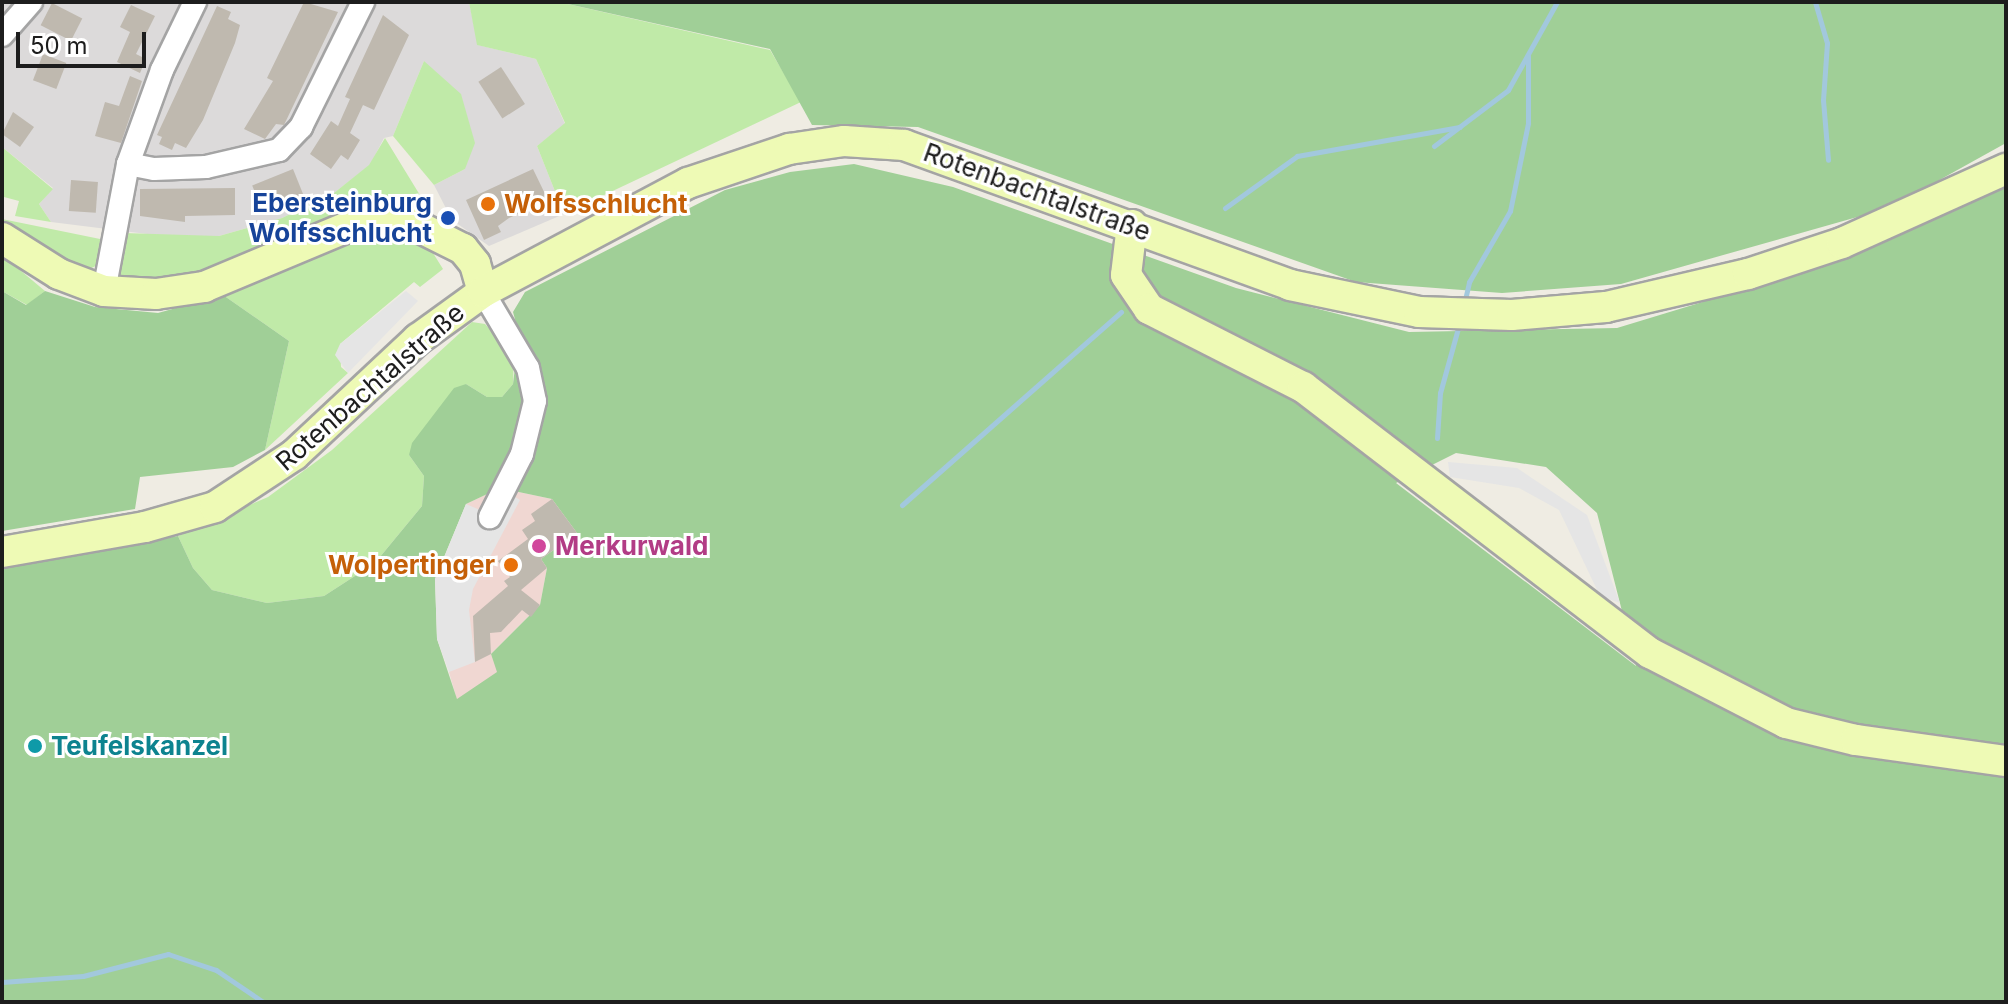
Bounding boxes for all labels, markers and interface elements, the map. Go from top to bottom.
scale bar [20,16,150,66]
text: 50 m [30,31,88,60]
street label: Rotenbachtalstraße [919,136,1155,248]
place label: Ebersteinburg Wolfsschlucht [249,187,432,248]
place label: Wolfsschlucht [504,188,687,220]
marker: Wolfsschlucht [479,195,497,213]
marker: Ebersteinburg Wolfsschlucht [439,209,457,227]
street label: Rotenbachtalstraße [270,297,470,477]
place label: Merkurwald [555,530,708,562]
marker: Merkurwald [530,537,548,555]
place label: Wolpertinger [328,549,495,581]
marker: Wolpertinger [502,556,520,574]
place label: Teufelskanzel [51,730,228,762]
marker: Teufelskanzel [26,737,44,755]

